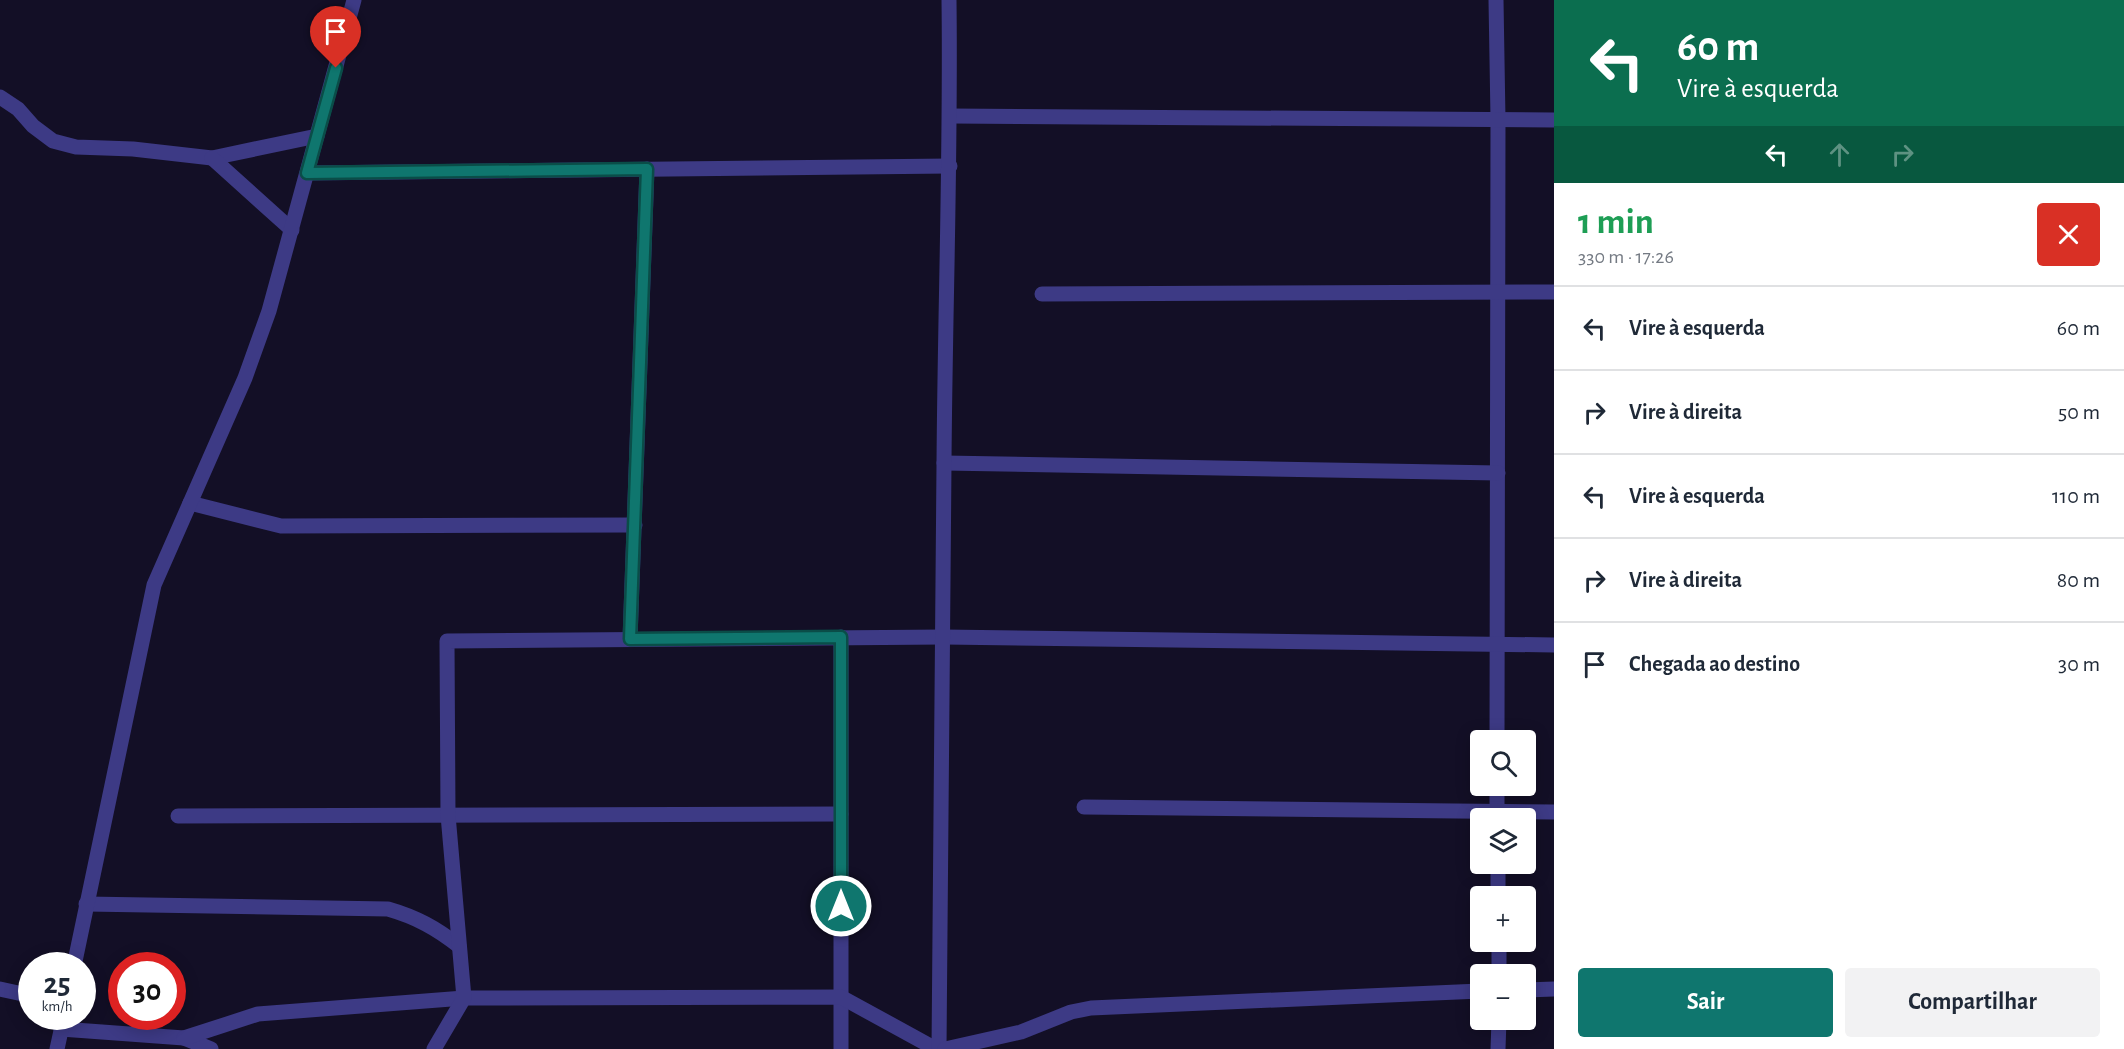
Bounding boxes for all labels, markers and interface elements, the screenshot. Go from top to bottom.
pin [310,6,361,68]
icon: arrive [319,15,352,48]
icon: left [1578,24,1656,102]
text: 60 m [1677,26,1759,68]
text: Vire à esquerda [1677,75,1839,102]
icon: left [1760,138,1793,171]
icon: ahead [1823,138,1856,171]
icon: right [1886,138,1919,171]
button: close [2037,203,2100,266]
text: 1 min [1578,204,1654,240]
text: 330 m · 17:26 [1578,247,1674,267]
icon: left [1578,312,1611,345]
text: Vire à esquerda [1629,317,1765,339]
text: 60 m [2057,317,2100,339]
icon: right [1578,396,1611,429]
text: Vire à direita [1629,401,1742,423]
text: 50 m [2058,401,2100,423]
icon: left [1578,480,1611,513]
text: Vire à esquerda [1629,485,1765,507]
text: 110 m [2052,485,2100,507]
icon: right [1578,564,1611,597]
text: Vire à direita [1629,569,1742,591]
text: 80 m [2057,569,2100,591]
icon: arrive [1578,648,1611,681]
text: Chegada ao destino [1629,653,1800,675]
text: 30 m [2058,653,2100,675]
map controls [1470,730,1536,1030]
button: search [1470,730,1536,796]
button: layers [1470,808,1536,874]
position arrow [809,874,873,938]
button: + [1470,886,1536,952]
speed limit sign: 30 [108,952,186,1030]
button: − [1470,964,1536,1030]
button: Sair [1578,968,1833,1037]
button: Compartilhar [1845,968,2100,1037]
text: 25 [43,969,71,999]
text: km/h [42,999,72,1014]

